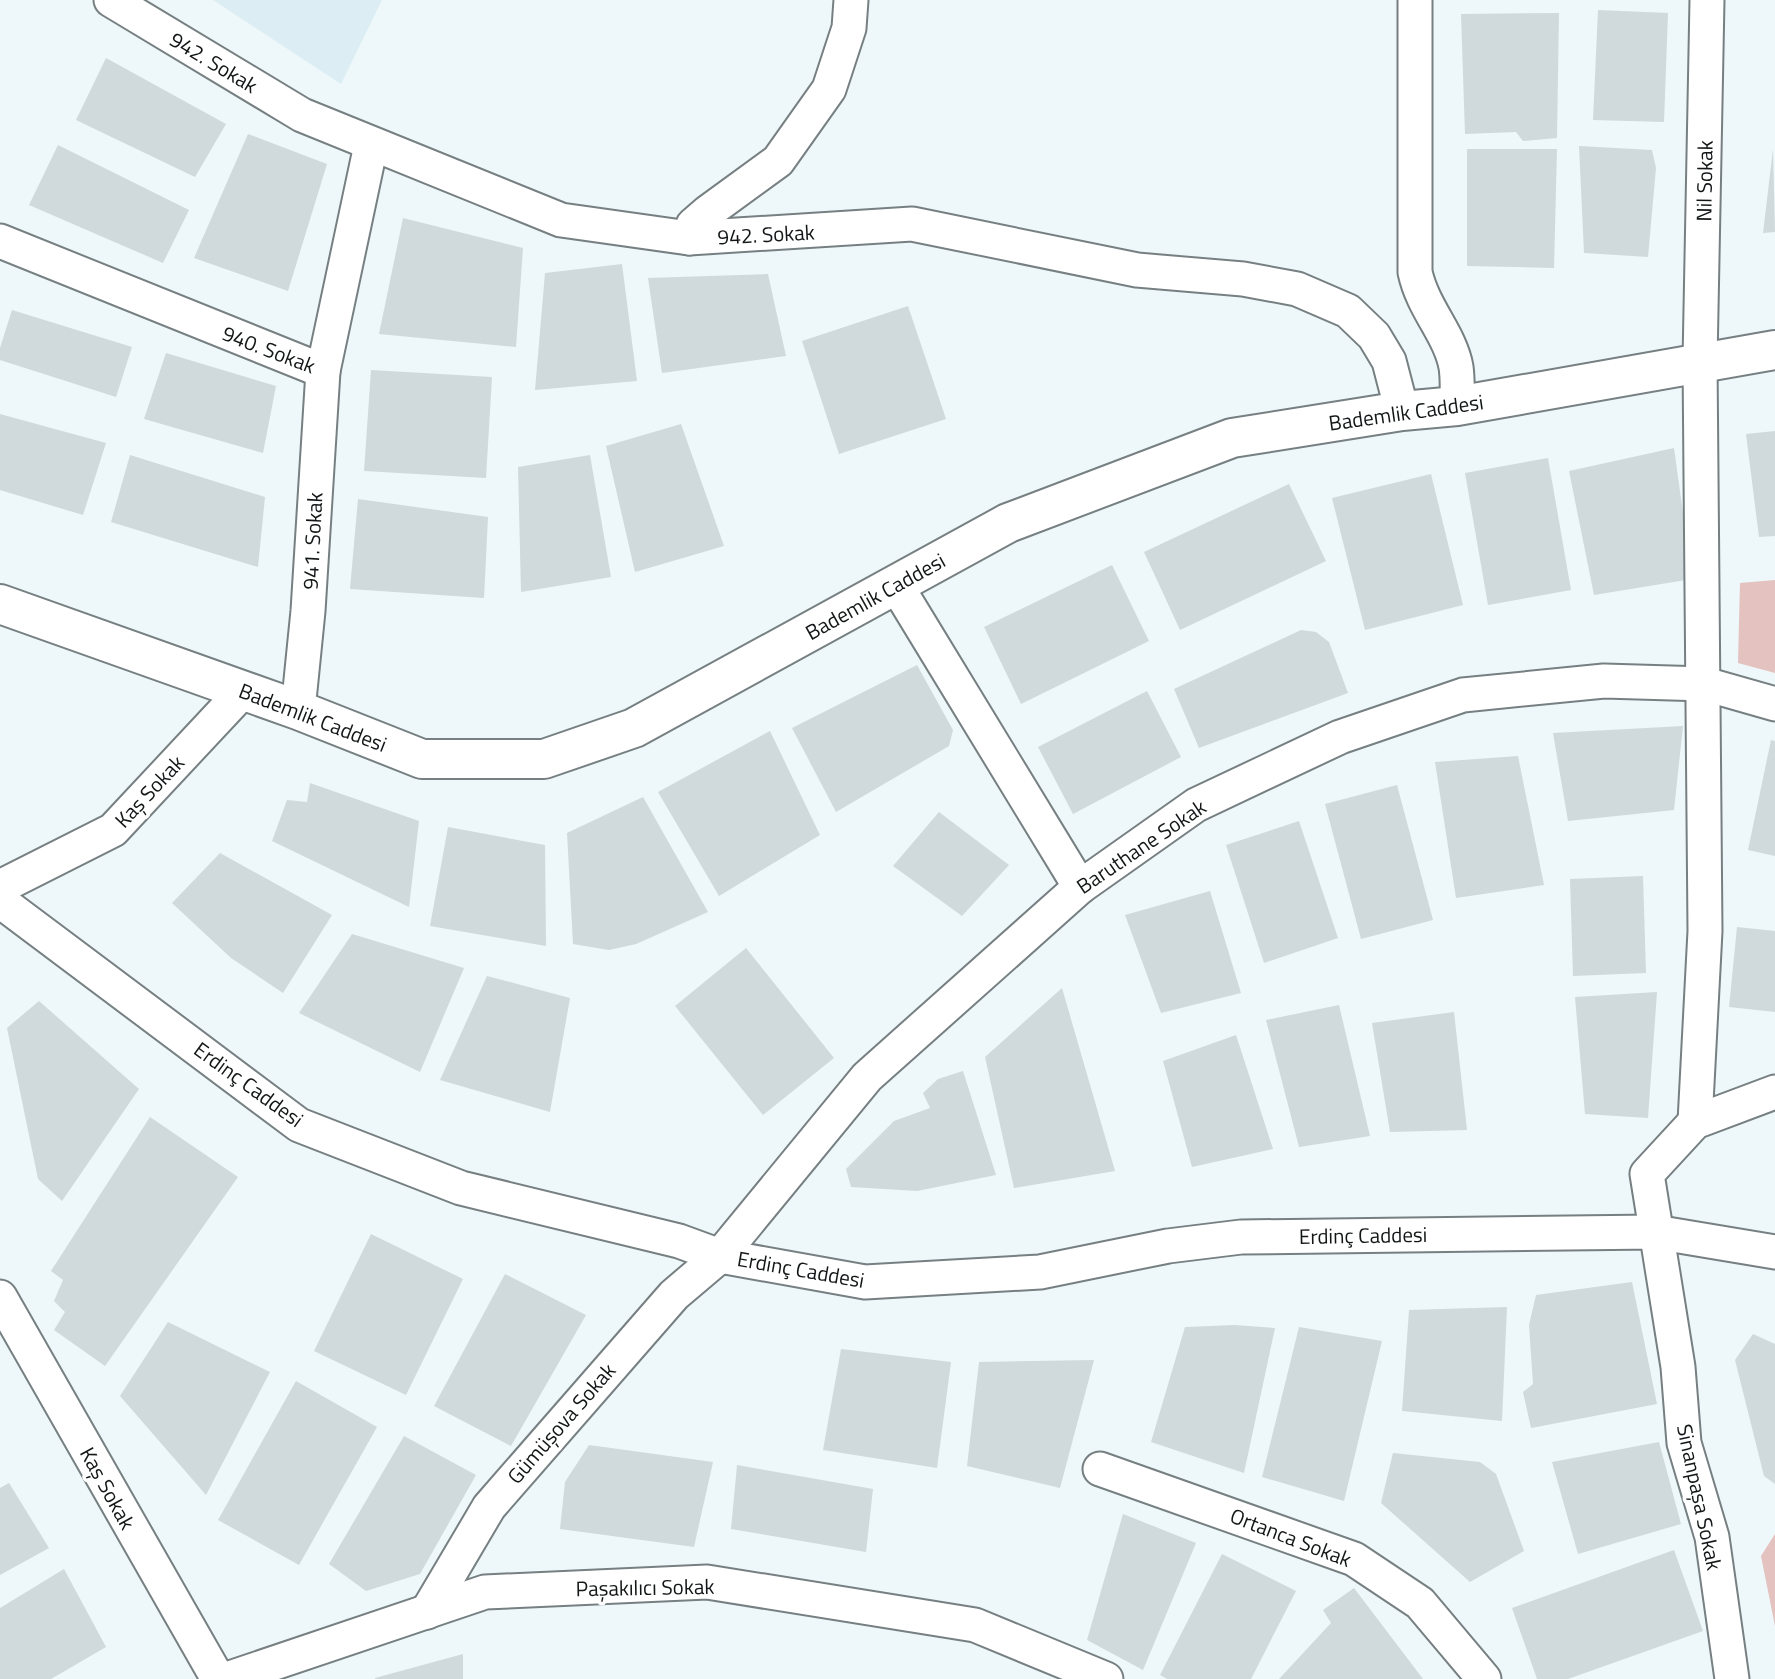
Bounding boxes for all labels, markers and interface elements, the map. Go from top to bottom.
street label: 942. Sokak [164,23,264,101]
street label: Nil Sokak [1687,140,1721,222]
street label: 942. Sokak [716,215,816,253]
street label: 940. Sokak [218,317,320,381]
street label: Bademlik Caddesi [1327,385,1485,439]
street label: 941. Sokak [293,491,331,591]
street label: Bademlik Caddesi [799,544,951,648]
street label: Bademlik Caddesi [234,674,392,760]
street label: Kaş Sokak [107,747,191,835]
street label: Baruthane Sokak [1070,791,1212,901]
street label: Erdinç Caddesi [188,1033,310,1135]
street label: Erdinç Caddesi [1298,1218,1428,1252]
street label: Erdinç Caddesi [735,1242,867,1296]
street label: Gümüşova Sokak [499,1355,623,1491]
street label: Sinanpaşa Sokak [1669,1421,1731,1573]
street label: Kaş Sokak [72,1441,144,1535]
street label: Ortanca Sokak [1226,1499,1356,1575]
street label: Paşakılıcı Sokak [575,1570,715,1604]

